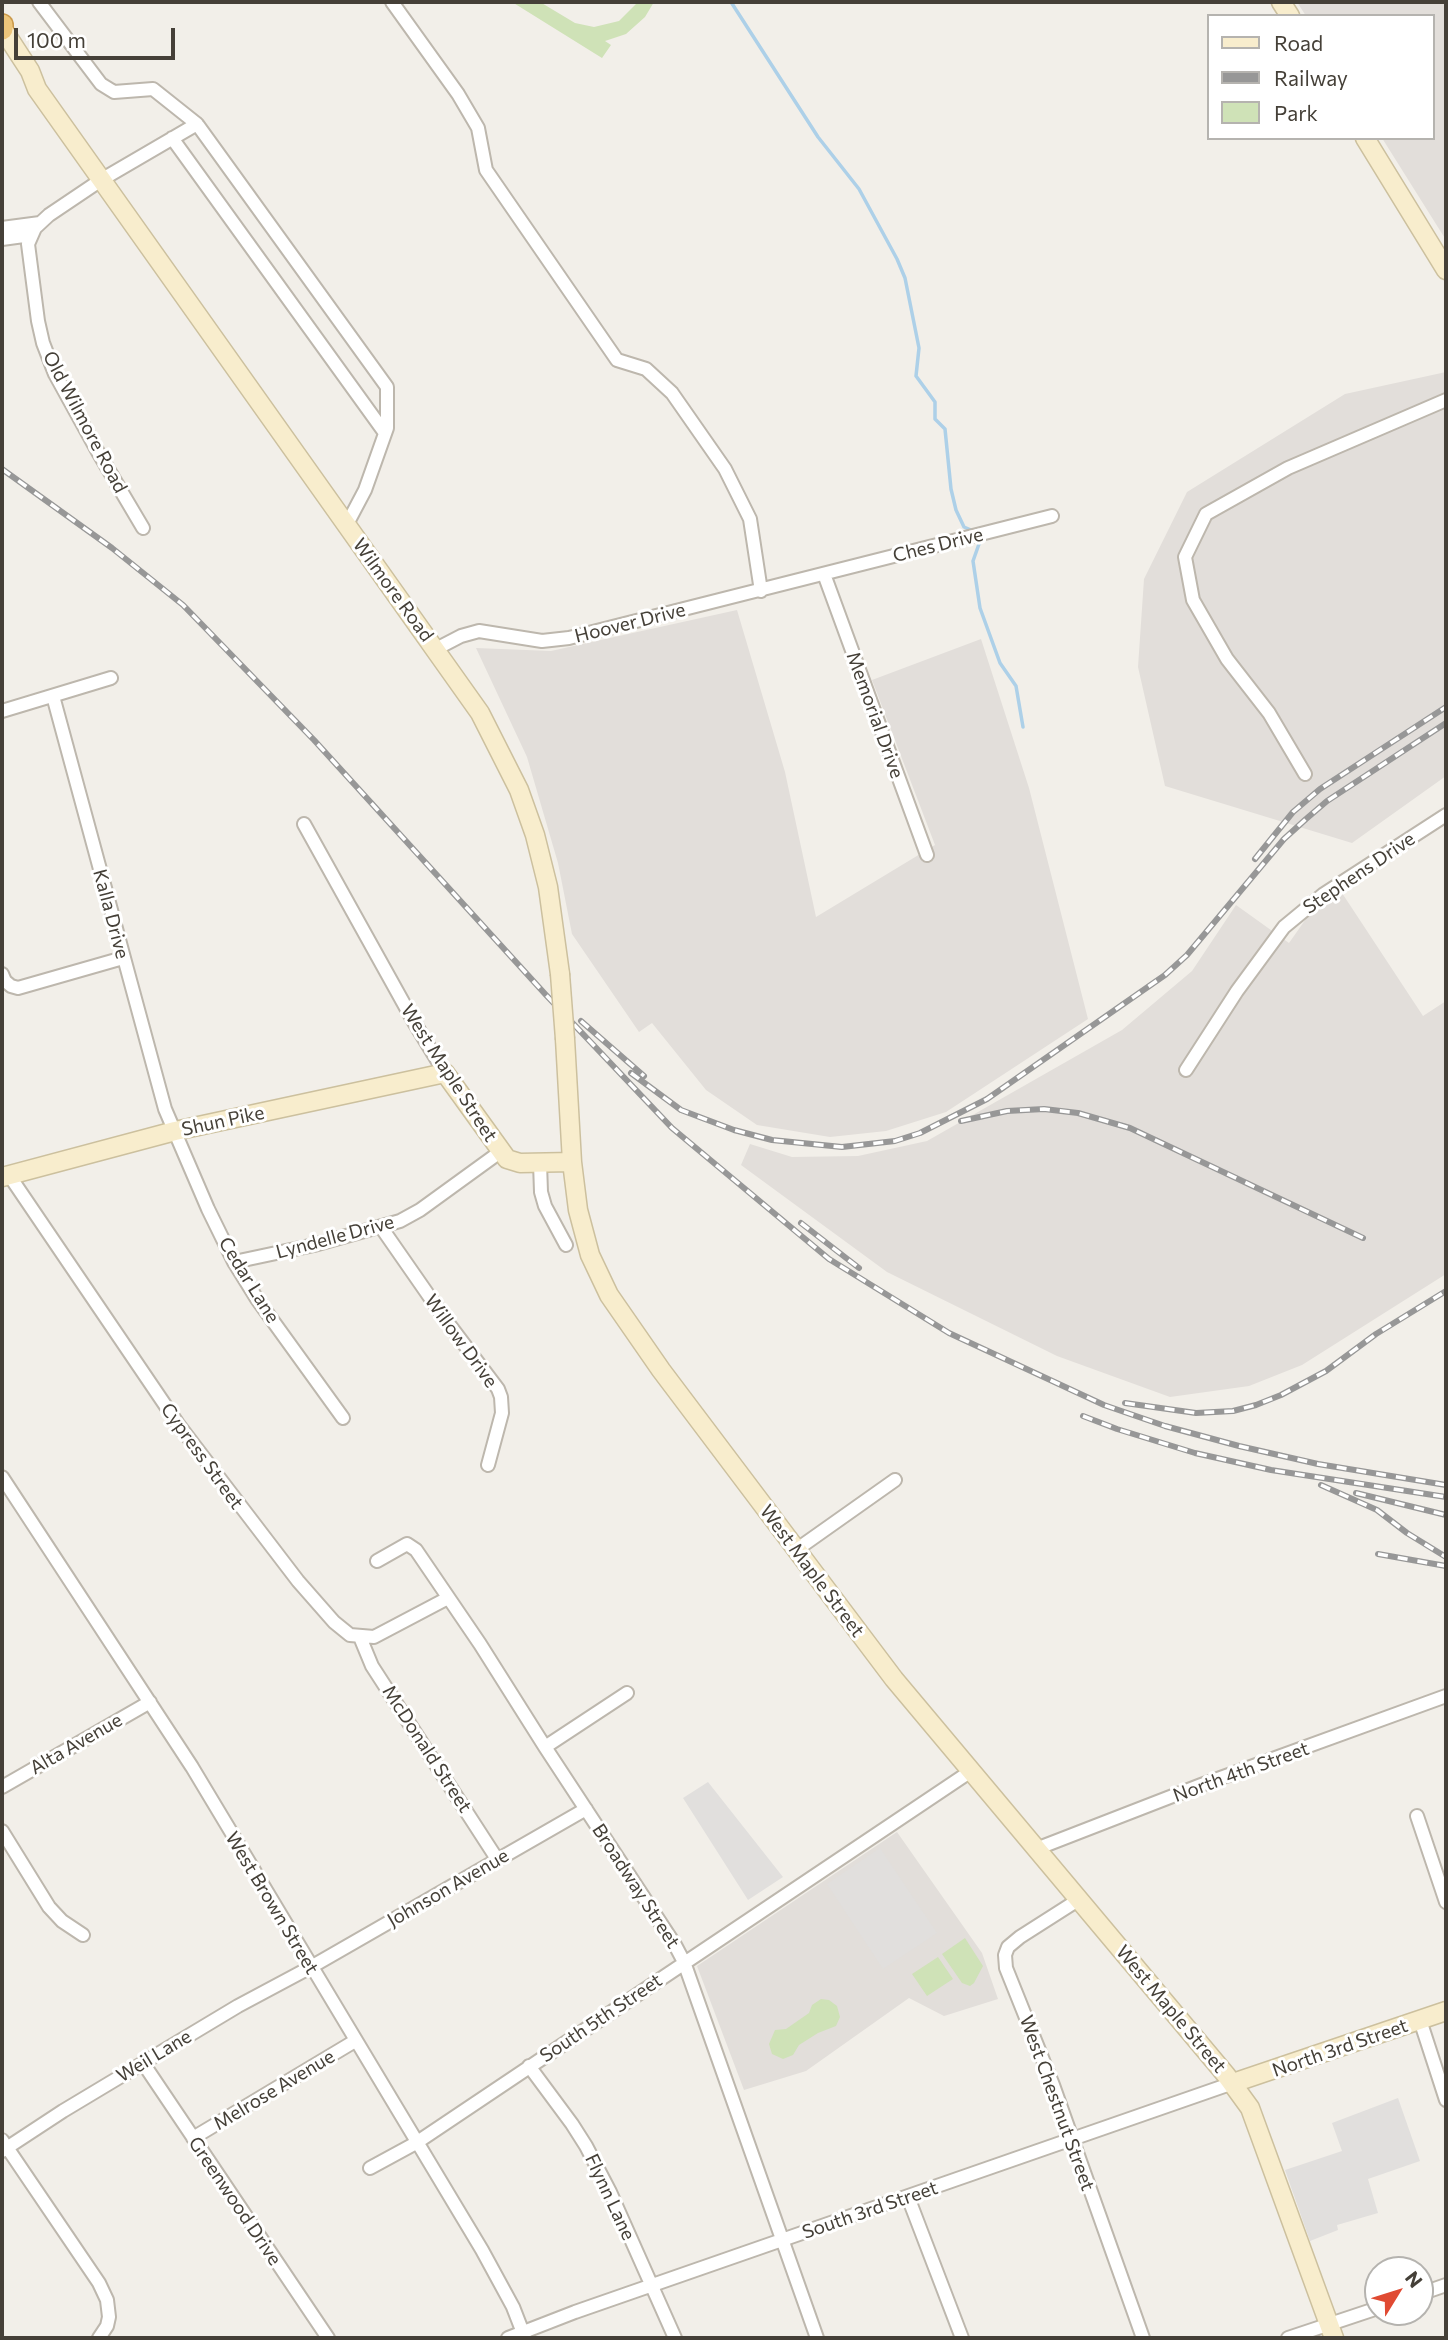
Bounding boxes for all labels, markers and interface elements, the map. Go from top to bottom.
scale bar [18,14,178,58]
legend [1206,14,1434,140]
text: 100 m [27,27,86,52]
text: Road [1274,30,1323,55]
text: Railway [1274,65,1348,90]
text: Park [1274,100,1318,125]
street label: Old Wilmore Road [38,347,132,497]
street label: Ches Drive [891,523,985,567]
street label: Wilmore Road [348,534,438,646]
street label: Hoover Drive [572,598,688,648]
street label: Memorial Drive [842,649,908,781]
street label: Stephens Drive [1299,827,1419,919]
street label: Kalla Drive [88,867,134,961]
street label: West Maple Street [396,1000,502,1146]
street label: Shun Pike [180,1101,266,1141]
street label: Lyndelle Drive [273,1210,397,1264]
street label: Cedar Lane [214,1233,284,1327]
street label: Willow Drive [420,1290,502,1392]
street label: Cypress Street [156,1398,248,1514]
street label: West Maple Street [755,1500,869,1642]
street label: McDonald Street [377,1681,477,1817]
street label: Alta Avenue [26,1708,126,1780]
street label: North 4th Street [1170,1737,1312,1807]
street label: Broadway Street [587,1820,685,1952]
street label: West Brown Street [220,1828,324,1978]
street label: Johnson Avenue [383,1844,513,1932]
street label: West Maple Street [1111,1941,1231,2077]
street label: South 5th Street [536,1969,666,2067]
street label: West Chestnut Street [1015,2012,1099,2194]
street label: North 3rd Street [1269,2014,1411,2082]
street label: Weil Lane [112,2025,196,2087]
street label: Melrose Avenue [209,2045,339,2135]
street label: Greenwood Drive [184,2132,286,2270]
street label: Flynn Lane [580,2150,640,2244]
street label: South 3rd Street [799,2176,941,2244]
north arrow [1364,2256,1434,2326]
text: N [1401,2266,1428,2292]

